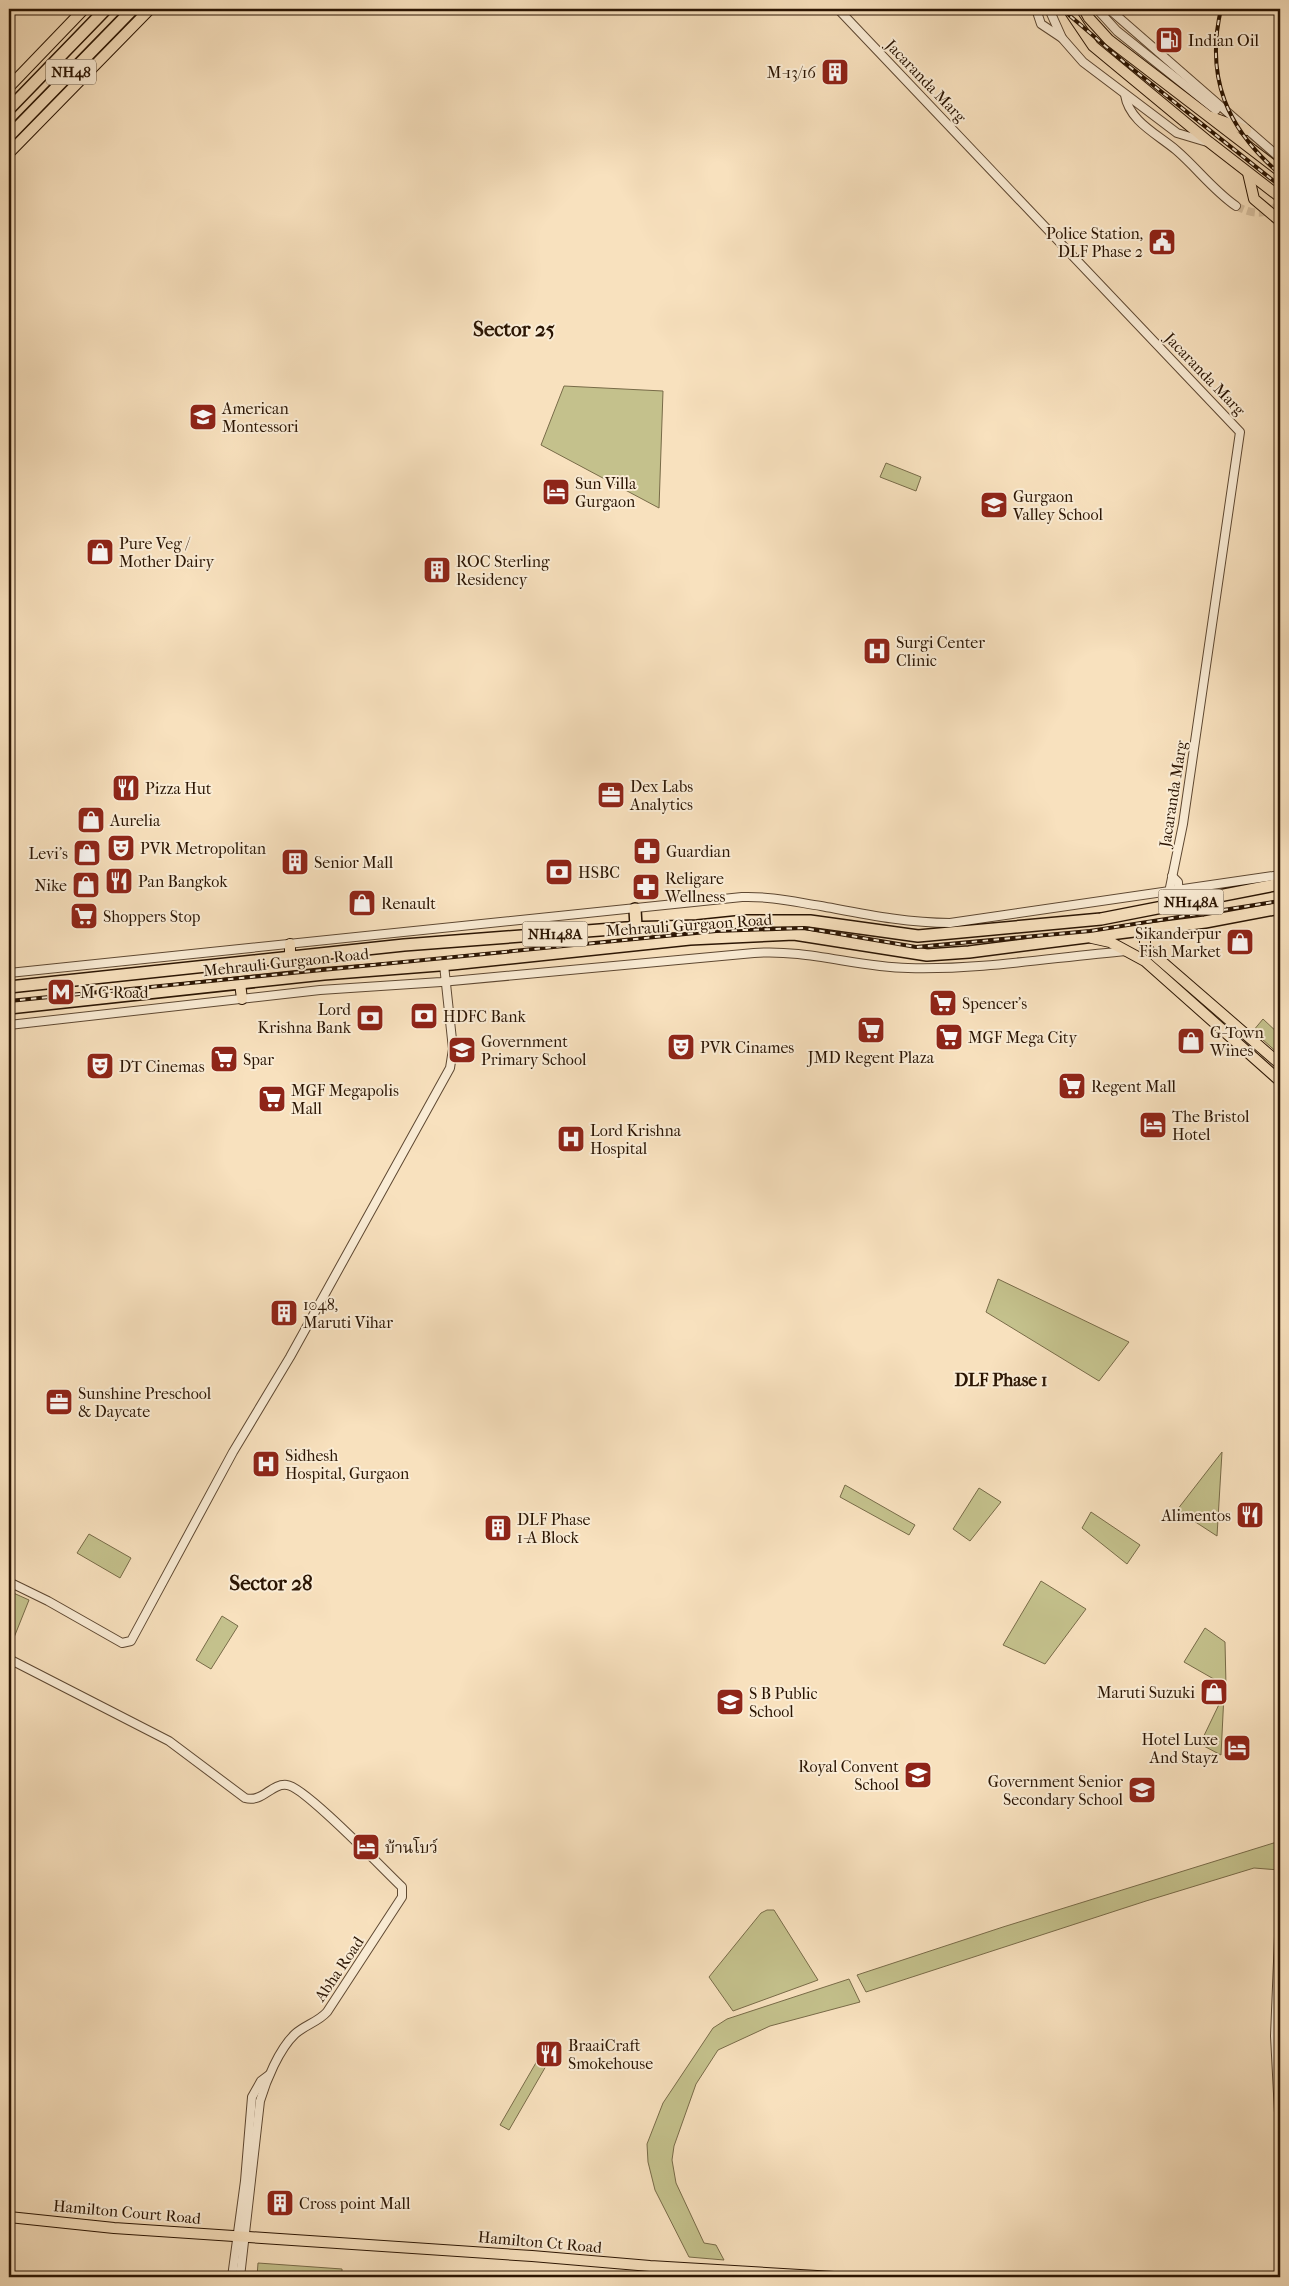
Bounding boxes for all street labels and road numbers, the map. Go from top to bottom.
street label: Jacaranda Marg [880,34,971,127]
road number: NH48 [46,60,96,84]
street label: Jacaranda Marg [1159,327,1250,420]
street label: Jacaranda Marg [1155,739,1191,851]
road number: NH148A [1158,890,1224,914]
street label: Mehrauli Gurgaon Road [605,910,773,940]
road number: NH148A [522,922,588,946]
street label: Mehrauli Gurgaon Road [202,944,370,980]
street label: Abha Road [310,1933,368,2006]
street label: Hamilton Court Road [52,2196,202,2228]
street label: Hamilton Ct Road [477,2227,603,2257]

